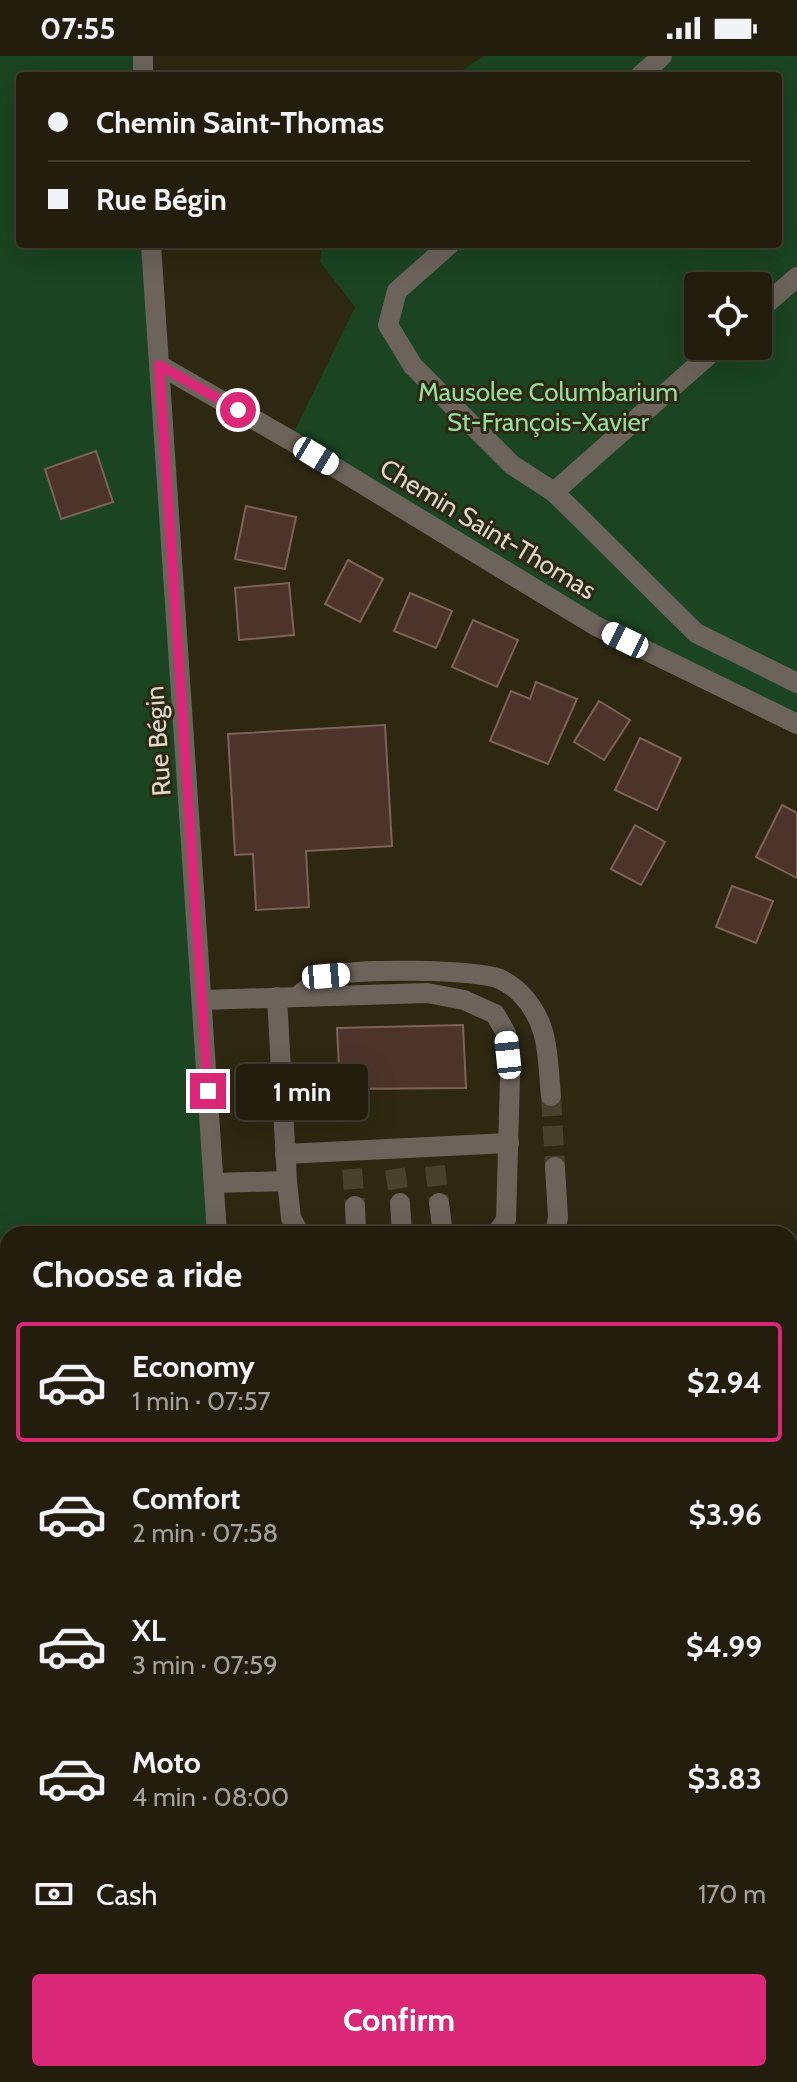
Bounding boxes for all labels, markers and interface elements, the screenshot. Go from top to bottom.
text: 07:55 [40,10,115,47]
text: Chemin Saint-Thomas [96,104,384,141]
text: Rue Bégin [96,181,227,218]
map controls [684,272,772,360]
button: locate [684,272,772,360]
park label: Mausolee Columbarium St-François-Xavier [418,376,678,438]
route start [220,392,256,428]
car [289,433,343,479]
street label: Chemin Saint-Thomas [374,452,602,606]
car [598,619,652,661]
street label: Rue Bégin [138,685,178,797]
car [301,962,351,990]
car [494,1030,522,1080]
callout: 1 min [236,1063,368,1119]
route end [190,1073,226,1109]
text: 1 min [273,1076,331,1108]
text: Choose a ride [32,1252,242,1296]
icon: car [36,1346,108,1418]
text: Economy [132,1348,255,1385]
text: $2.94 [687,1364,762,1401]
text: 1 min · 07:57 [132,1385,271,1417]
icon: car [36,1478,108,1550]
text: Comfort [132,1480,240,1517]
text: $3.96 [688,1496,762,1533]
text: 2 min · 07:58 [132,1517,278,1549]
icon: car [36,1610,108,1682]
text: XL [132,1612,166,1649]
text: $4.99 [686,1628,762,1665]
text: 3 min · 07:59 [132,1649,278,1681]
icon: car [36,1742,108,1814]
text: Moto [132,1744,201,1781]
text: $3.83 [687,1760,762,1797]
text: 4 min · 08:00 [132,1781,289,1813]
icon: cash [32,1872,76,1916]
text: Cash [96,1876,158,1913]
text: 170 m [698,1878,766,1910]
button: Confirm [32,1974,766,2066]

